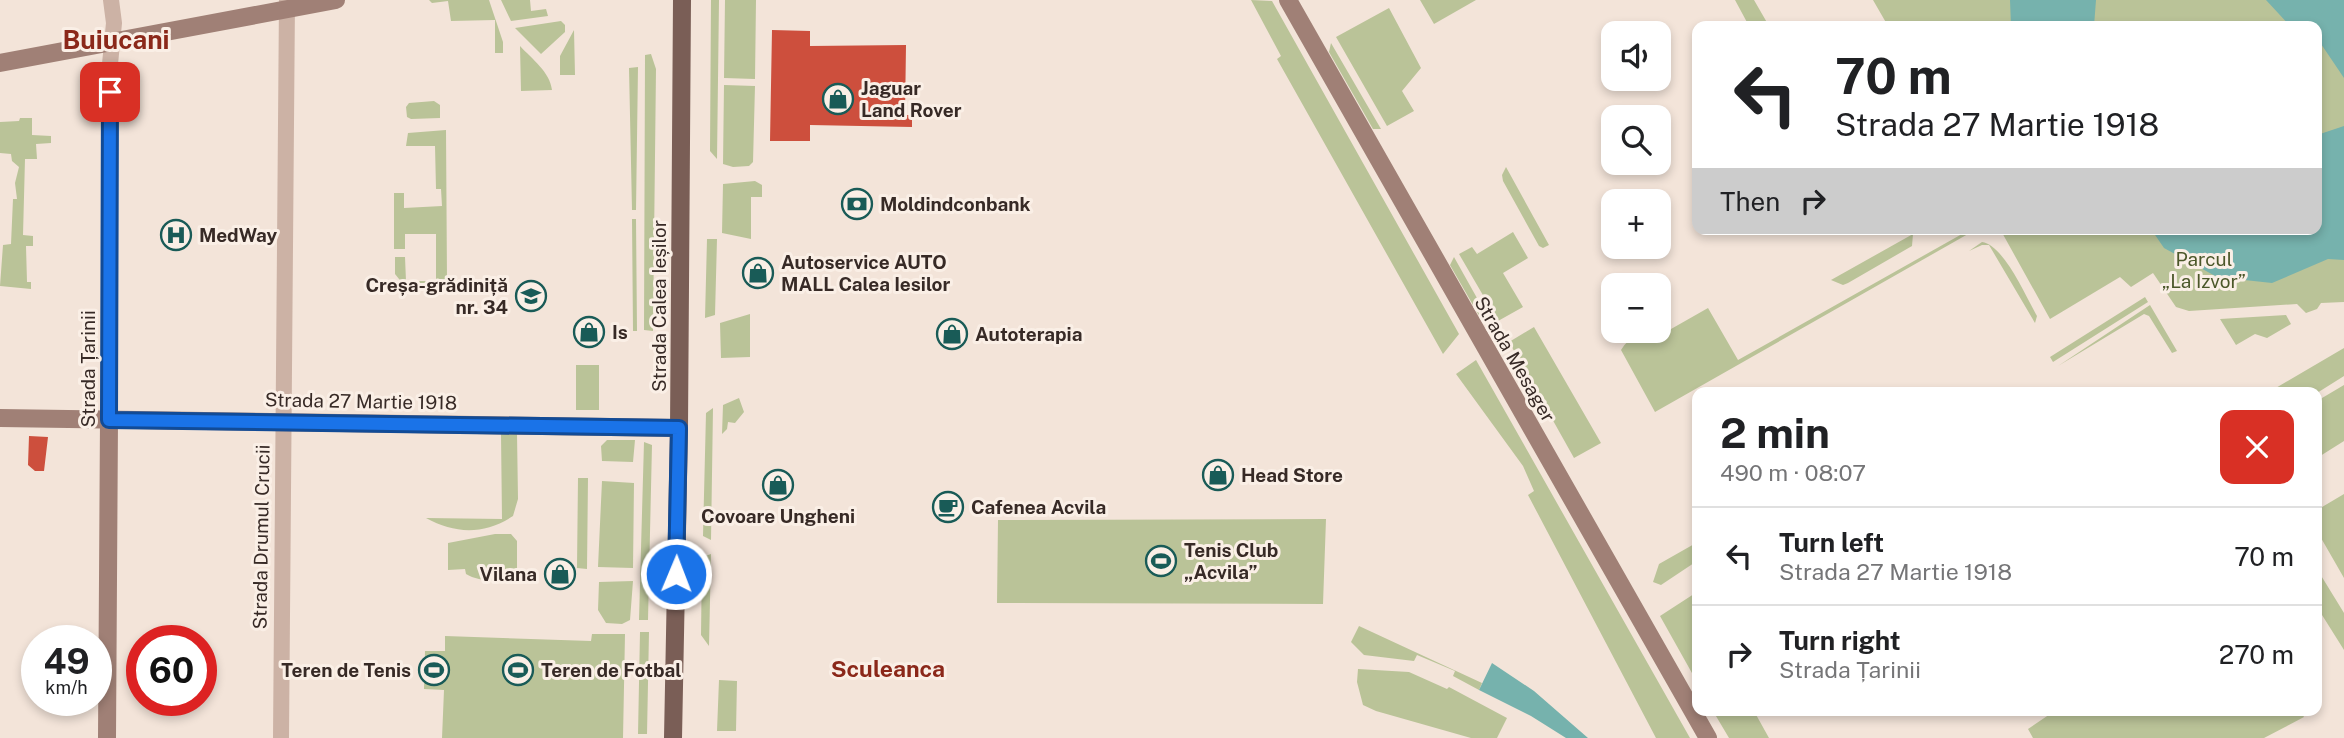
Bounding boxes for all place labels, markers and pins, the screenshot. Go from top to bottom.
pin [80,62,140,122]
place label: Jaguar Land Rover [861,77,962,121]
shop icon: Jaguar Land Rover [821,82,855,116]
bank icon: Moldindconbank [840,187,874,221]
place label: Moldindconbank [880,193,1030,215]
hospital icon: MedWay [159,218,193,252]
place label: MedWay [199,224,278,246]
place label: Autoservice AUTO MALL Calea Iesilor [781,251,950,295]
shop icon: Autoservice AUTO MALL Calea Iesilor [741,256,775,290]
place label: Creșa-grădiniță nr. 34 [365,274,508,318]
school or university icon: Creșa-grădiniță nr. 34 [514,279,548,313]
shop icon: Is [572,315,606,349]
shop icon: Autoterapia [935,317,969,351]
place label: Is [612,321,628,343]
place label: Autoterapia [975,323,1082,345]
shop icon: Head Store [1201,458,1235,492]
place label: Head Store [1241,464,1343,486]
shop icon: Covoare Ungheni [761,468,795,502]
cafe icon: Cafenea Acvila [931,490,965,524]
place label: Cafenea Acvila [971,496,1106,518]
place label: Covoare Ungheni [701,505,855,527]
place label: Tenis Club „Acvila” [1184,539,1278,583]
sports icon: Tenis Club „Acvila” [1144,544,1178,578]
shop icon: Vilana [543,557,577,591]
place label: Vilana [480,563,537,585]
sports icon: Teren de Tenis [417,653,451,687]
sports icon: Teren de Fotbal [501,653,535,687]
place label: Teren de Tenis [281,659,411,681]
place label: Teren de Fotbal [541,659,681,681]

